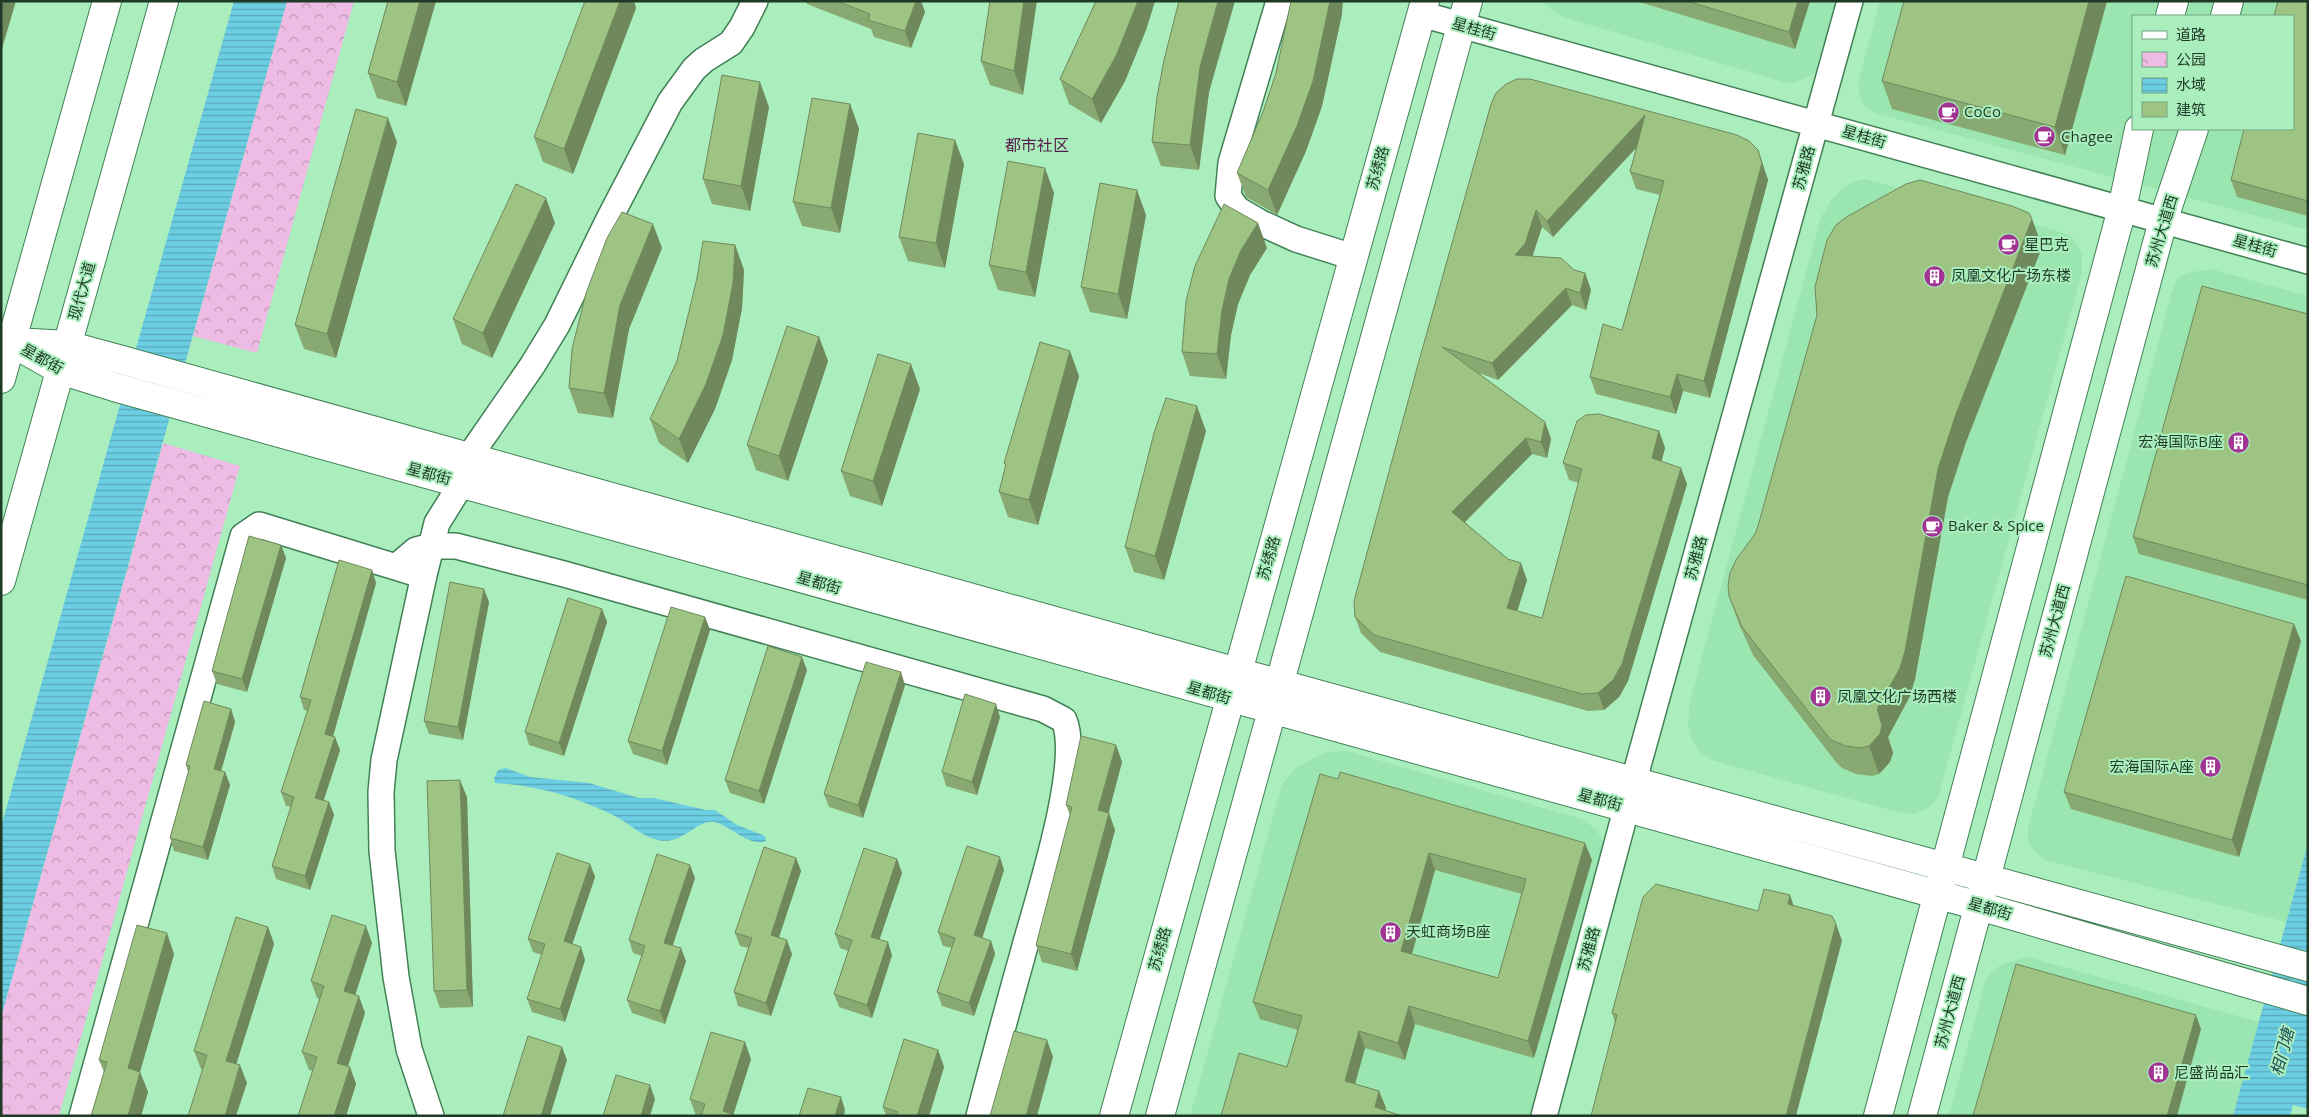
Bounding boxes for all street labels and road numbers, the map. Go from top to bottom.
street label: 星桂街 [1450,12,1499,44]
street label: 星桂街 [1840,120,1889,152]
street label: 苏绣路 [1361,143,1393,192]
street label: 苏雅路 [1788,143,1819,192]
street label: 苏州大道西 [2141,192,2182,270]
street label: 星桂街 [2231,229,2280,261]
street label: 现代大道 [63,259,99,322]
street label: 星都街 [18,338,67,378]
street label: 星都街 [405,458,454,489]
street label: 苏绣路 [1252,533,1284,582]
street label: 苏雅路 [1680,533,1711,582]
street label: 星都街 [795,566,844,598]
street label: 苏州大道西 [2035,582,2073,660]
street label: 星都街 [1185,676,1234,708]
street label: 星都街 [1576,784,1625,815]
street label: 星都街 [1966,892,2015,924]
street label: 苏绣路 [1143,924,1175,973]
street label: 苏雅路 [1573,924,1604,973]
street label: 苏州大道西 [1930,973,1968,1051]

